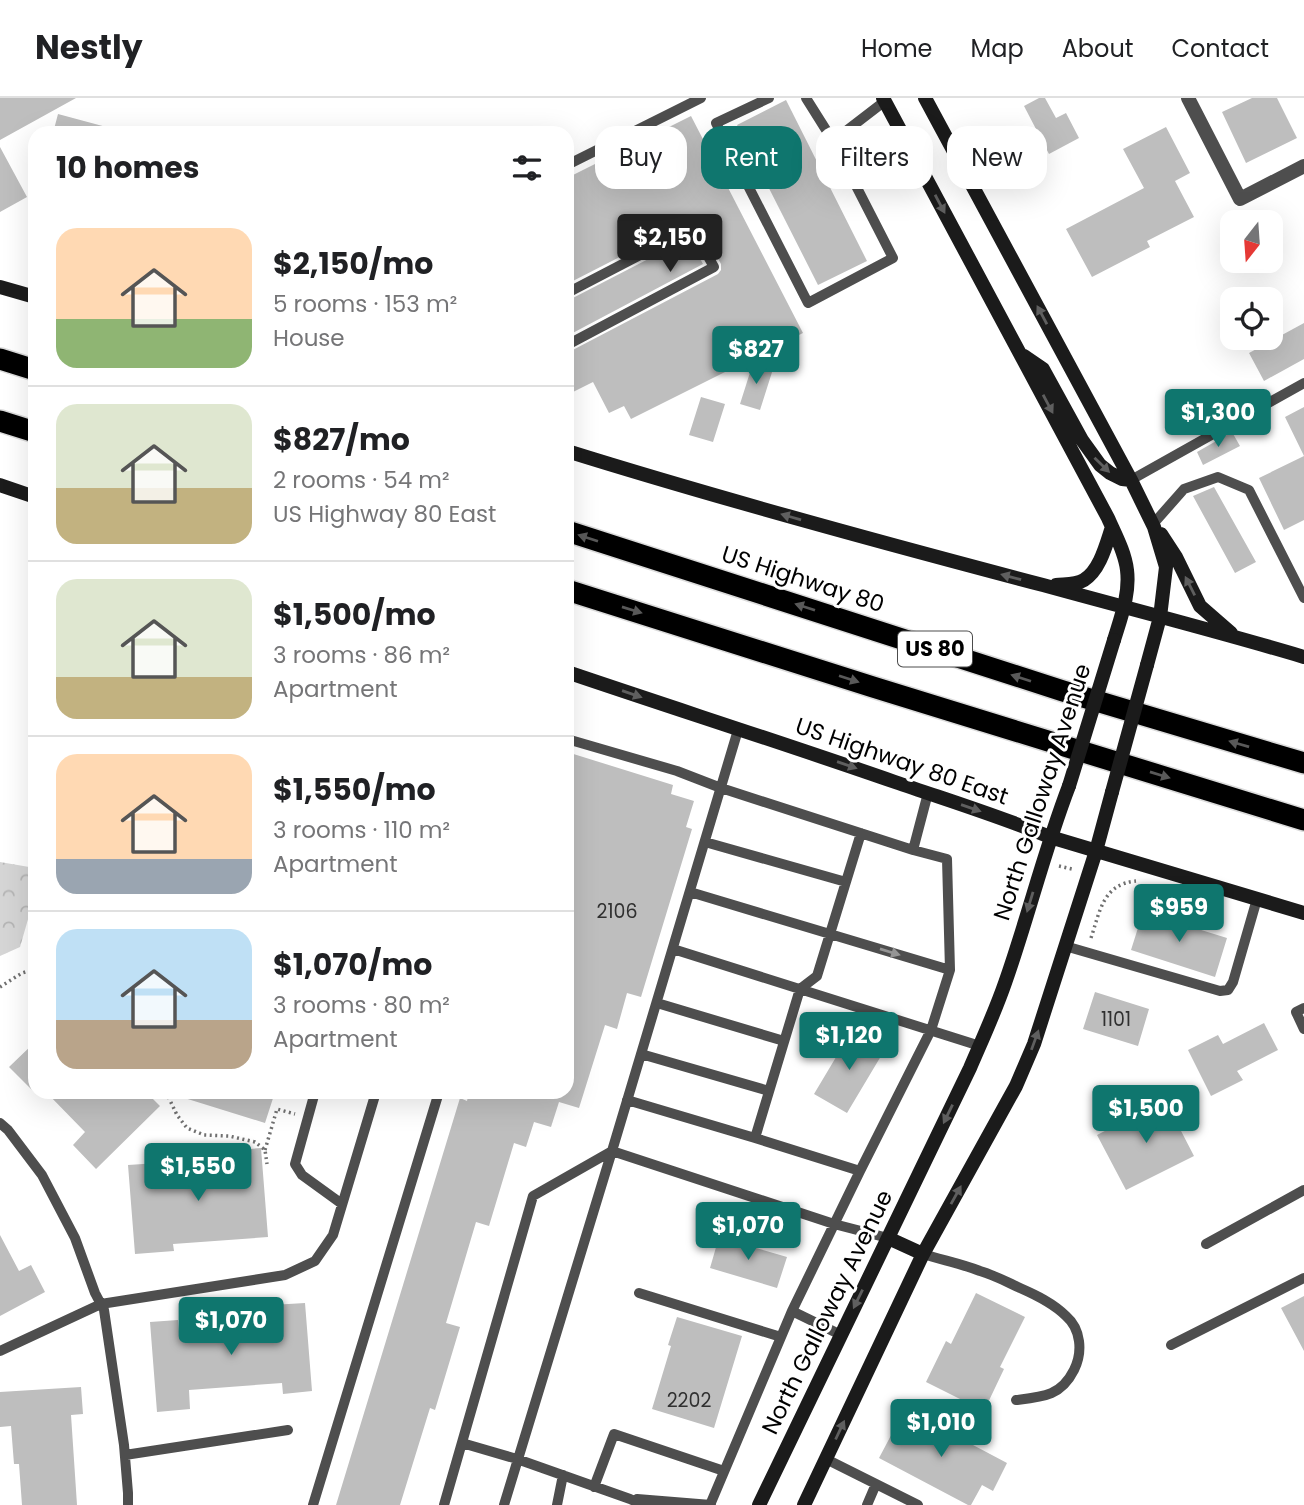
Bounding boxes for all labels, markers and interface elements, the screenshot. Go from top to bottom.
text: Nestly [35,24,143,71]
text: Home [861,32,933,65]
text: Map [971,32,1024,65]
text: About [1062,32,1133,65]
text: Contact [1171,32,1269,65]
chip: Buy [595,126,687,189]
chip: Rent [701,126,802,189]
chip: Filters [816,126,933,189]
chip: New [947,126,1047,189]
text: 10 homes [56,146,200,189]
icon: filters [508,149,546,187]
one-way arrow [934,194,946,214]
north arrow [1220,210,1283,273]
map controls [1220,210,1283,350]
pin: $2,150 [613,214,727,274]
text: $2,150 [633,221,707,253]
text: $2,150/mo [273,242,433,285]
icon: home [112,256,196,340]
button: locate [1220,287,1283,350]
text: 5 rooms · 153 m² [273,288,457,320]
one-way arrow [1037,305,1048,325]
text: House [273,322,345,354]
pin: $827 [715,327,797,386]
text: $827 [728,333,784,365]
pin: $1,300 [1161,390,1275,449]
one-way arrow [1041,395,1053,415]
text: $1,300 [1181,396,1255,428]
text: $827/mo [273,418,410,461]
icon: home [112,432,196,516]
one-way arrow [1093,457,1110,473]
text: 2 rooms · 54 m² [273,464,450,496]
text: US Highway 80 East [273,498,496,530]
one-way arrow [780,512,801,522]
one-way arrow [577,532,598,542]
street label: US Highway 80 [717,538,889,620]
one-way arrow [999,571,1021,582]
one-way arrow [1184,576,1195,596]
text: $1,500/mo [273,593,436,636]
one-way arrow [794,601,815,612]
one-way arrow [622,606,643,616]
icon: home [112,607,196,691]
road number: US 80 [898,632,972,666]
text: 3 rooms · 86 m² [273,639,450,671]
street label: North Galloway Avenue [985,660,1099,924]
one-way arrow [1010,672,1031,682]
text: Apartment [273,673,398,705]
one-way arrow [839,674,860,685]
one-way arrow [621,689,642,700]
street label: US Highway 80 East [791,710,1013,812]
one-way arrow [1228,738,1249,748]
one-way arrow [837,760,858,771]
text: $1,550/mo [273,768,436,811]
one-way arrow [1150,771,1171,781]
icon: home [112,782,196,866]
one-way arrow [961,803,982,814]
text: 3 rooms · 110 m² [273,814,450,846]
text: Apartment [273,848,398,880]
pin: $959 [1138,884,1220,944]
text: $959 [1150,891,1208,923]
one-way arrow [1025,892,1035,913]
house number: 2106 [596,898,638,925]
text: $1,070/mo [273,943,432,986]
one-way arrow [880,947,901,957]
icon: home [112,957,196,1041]
text: 3 rooms · 80 m² [273,989,450,1021]
house number: 1101 [1101,1006,1131,1033]
pin: $1,120 [792,1012,906,1072]
text: $1,120 [815,1019,883,1051]
text: Apartment [273,1023,398,1055]
one-way arrow [1030,1029,1041,1050]
pin: $1,500 [1089,1086,1203,1145]
text: $1,500 [1108,1092,1184,1124]
one-way arrow [942,1104,954,1124]
pin: $1,550 [141,1144,255,1203]
text: $1,550 [160,1150,236,1182]
street label: North Galloway Avenue [754,1185,900,1439]
one-way arrow [950,1185,962,1204]
pin: $1,070 [691,1202,805,1262]
text: $1,070 [712,1209,784,1241]
one-way arrow [853,1289,864,1309]
pin: $1,070 [174,1298,288,1357]
text: $1,070 [195,1304,267,1336]
house number: 2202 [667,1387,711,1414]
pin: $1,010 [884,1400,998,1459]
text: $1,010 [906,1406,976,1438]
one-way arrow [834,1420,846,1440]

